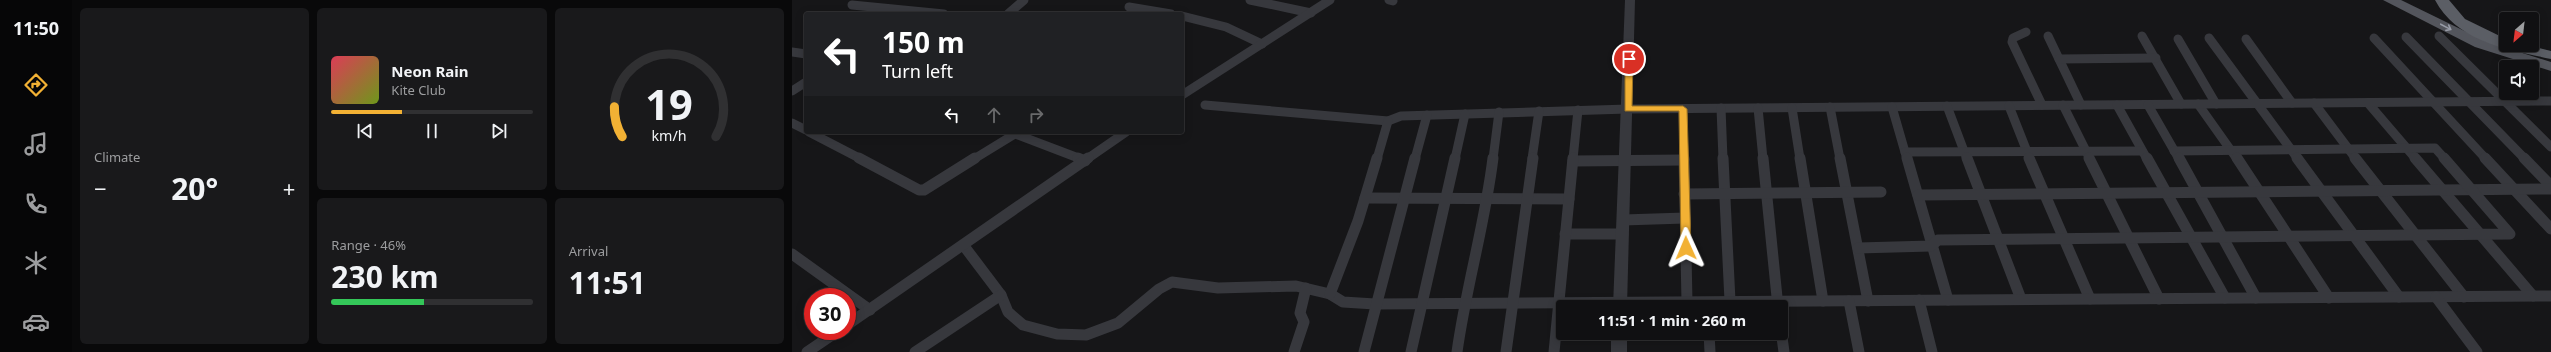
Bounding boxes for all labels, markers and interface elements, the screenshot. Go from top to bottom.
north arrow [2499,12,2539,52]
map controls [2499,12,2539,100]
text: 11:50 [13,16,59,40]
text: 150 m [882,23,965,61]
one-way arrow [2440,23,2452,31]
icon: left [816,28,868,80]
pin [1612,42,1646,76]
icon: arrive [1618,48,1640,70]
text: Turn left [882,59,953,83]
button: sound [2499,60,2539,100]
text: Neon Rain [391,61,469,81]
icon: directions [22,71,50,99]
text: 19 [646,76,693,132]
text: Kite Club [391,81,446,99]
icon: left [941,104,963,126]
icon: ahead [983,104,1005,126]
icon: right [1025,104,1047,126]
icon: previous [354,120,376,142]
icon: pause [421,120,443,142]
icon: next [488,120,510,142]
text: km/h [652,125,687,144]
icon: music [22,130,50,158]
text: Climate [94,148,140,166]
text: 20° [171,168,218,209]
text: − [94,173,107,203]
text: + [283,173,295,203]
icon: phone [22,190,50,218]
position arrow [1665,227,1707,269]
text: Range · 46% [331,236,406,254]
text: Arrival [569,242,608,260]
icon: climate [22,249,50,277]
text: 230 km [331,256,438,297]
text: 11:51 [569,262,646,303]
speed limit sign: 30 [804,288,856,340]
icon: car [22,308,50,336]
text: 11:51 · 1 min · 260 m [1598,310,1746,330]

